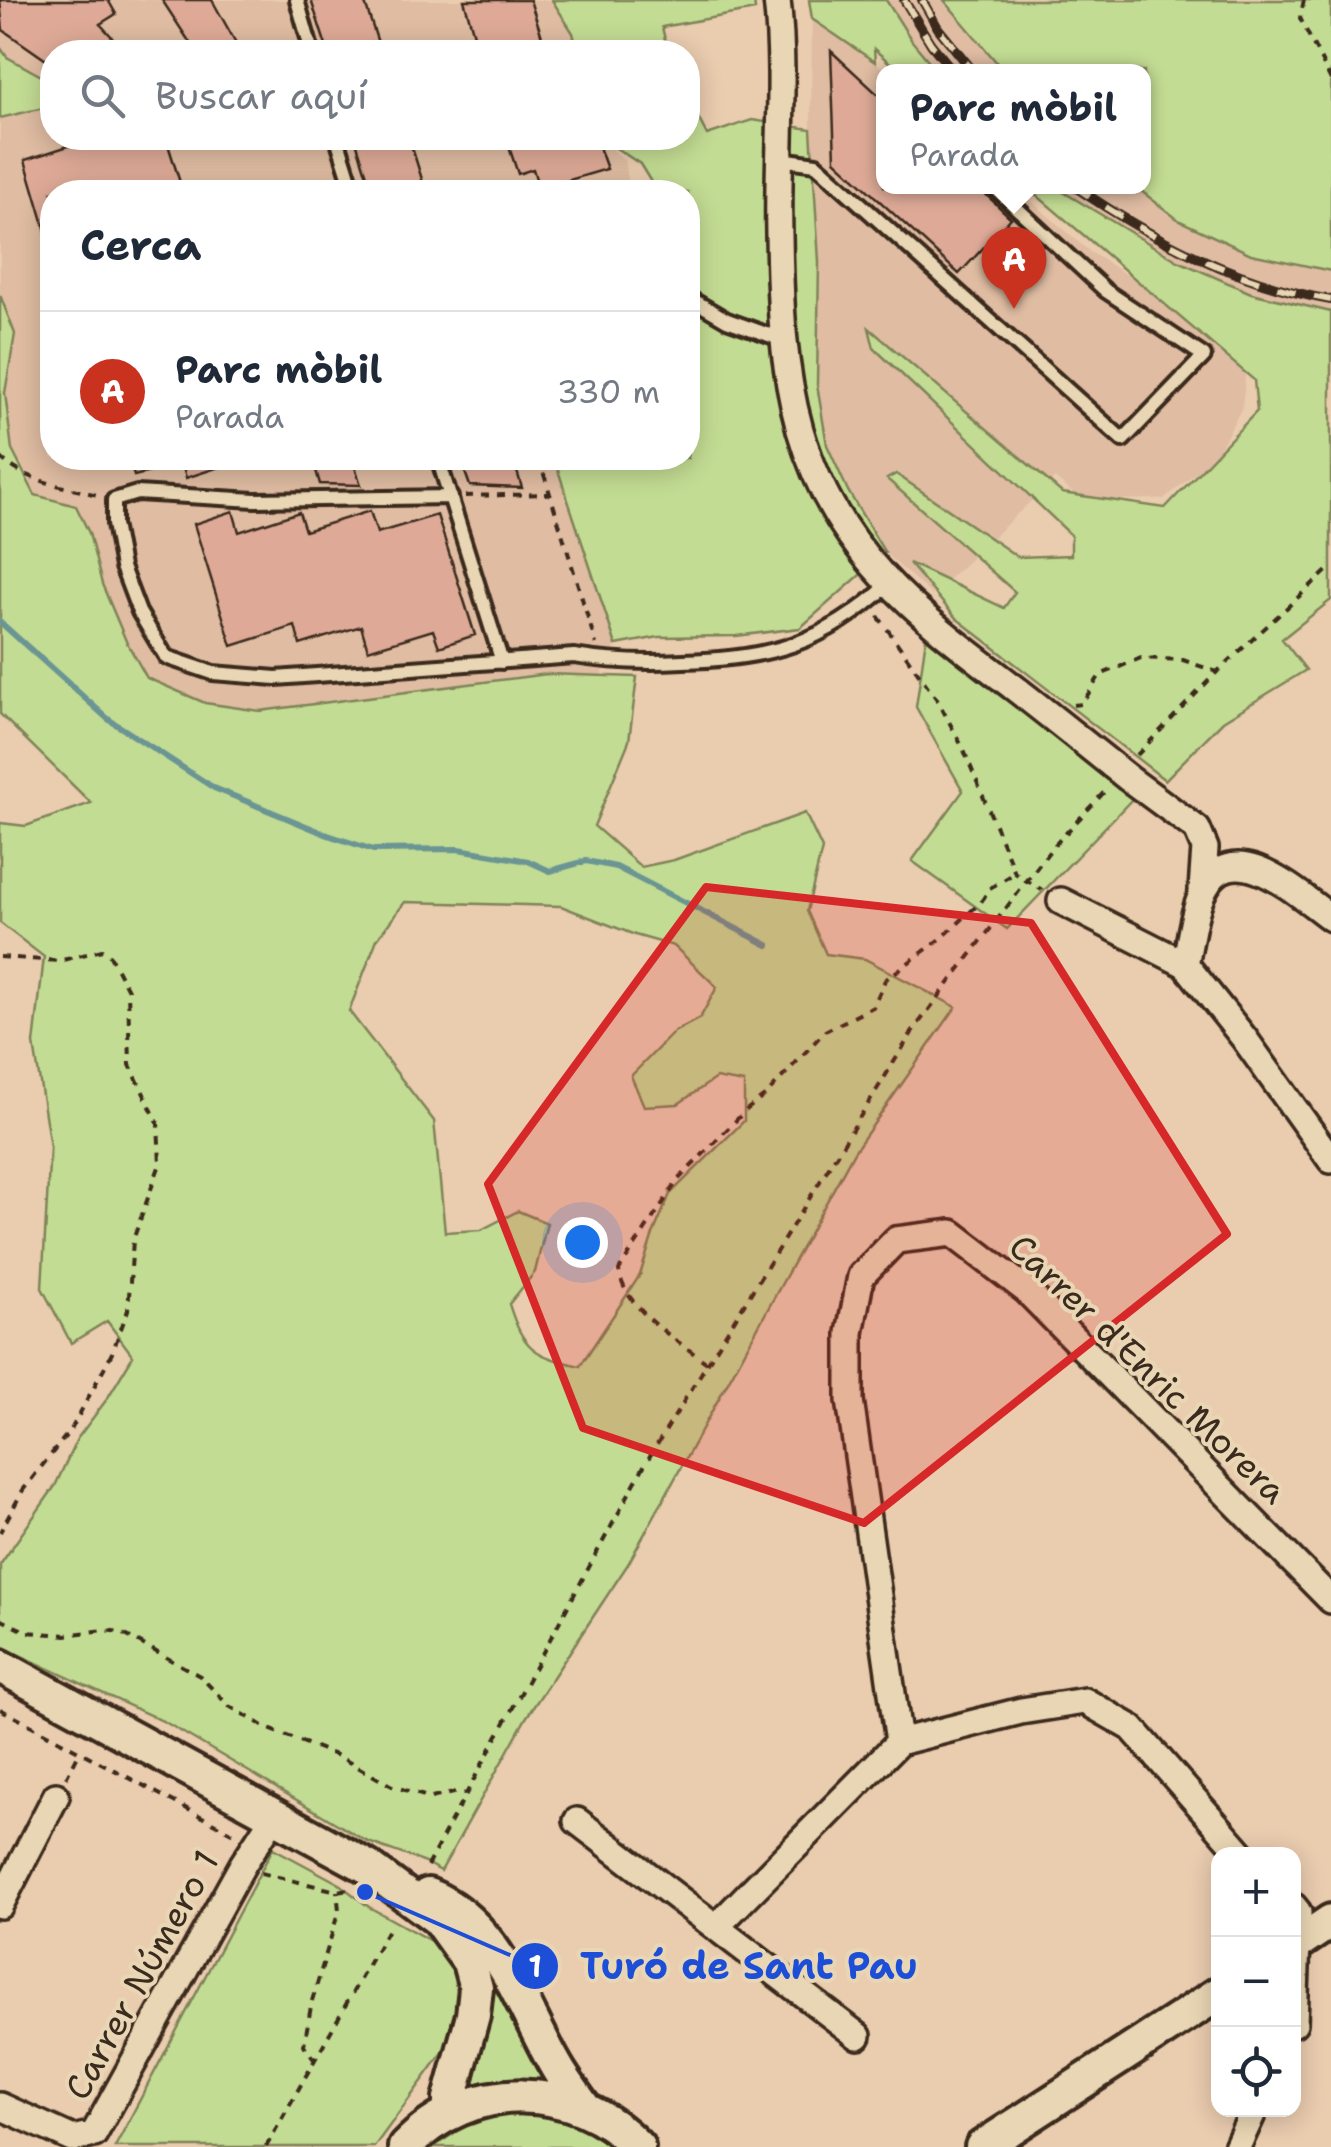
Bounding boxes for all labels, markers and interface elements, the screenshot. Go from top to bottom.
search box [40,40,700,150]
popup [876,64,1151,194]
icon: search [75,68,130,123]
text: Buscar aquí [155,70,368,121]
text: Parc mòbil [910,82,1117,133]
text: Parada [910,133,1019,176]
text: Cerca [80,217,201,273]
pin: A [982,226,1046,309]
text: Parc mòbil [175,344,382,395]
text: A [100,370,125,413]
text: 330 m [557,370,660,413]
text: Parada [175,395,284,438]
your location [557,1217,608,1268]
street label: Carrer d'Enric Morera [999,1223,1298,1514]
street label: Carrer Número 1 [54,1842,230,2108]
map controls [1211,1847,1301,2117]
button: + [1211,1847,1301,1937]
callout: Turó de Sant Pau [510,1932,938,2000]
button: − [1211,1937,1301,2027]
text: Turó de Sant Pau [580,1940,918,1991]
text: 1 [528,1946,542,1987]
button: locate [1211,2027,1301,2117]

